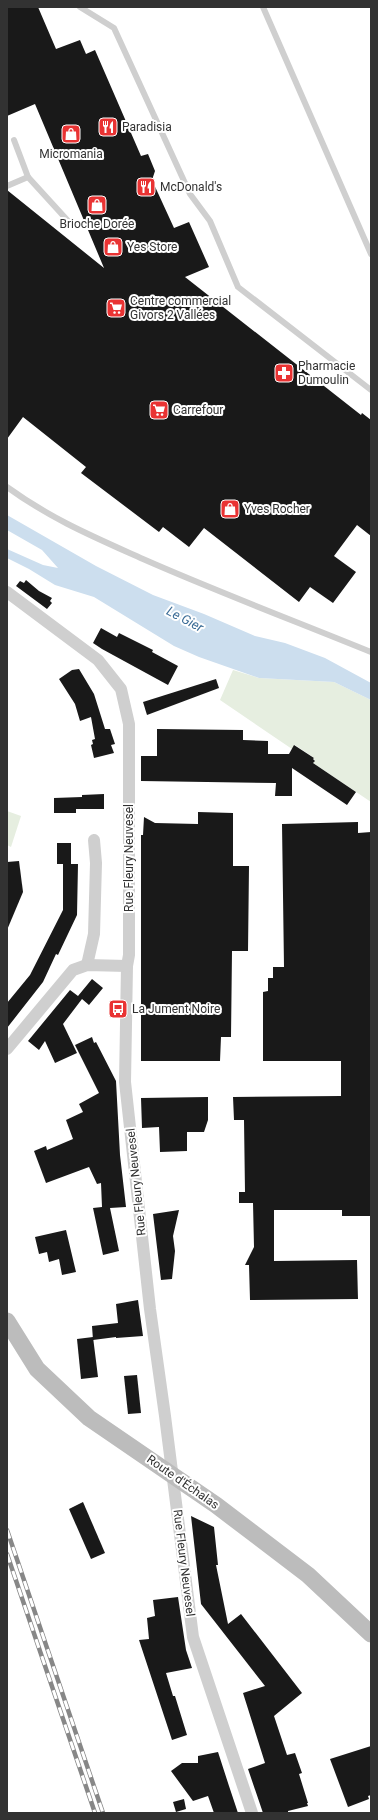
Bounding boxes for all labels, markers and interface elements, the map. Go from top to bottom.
restaurant icon: Paradisia [97,116,119,138]
place label: Paradisia [122,120,172,134]
shop icon: Micromania [60,123,82,145]
place label: Micromania [39,147,103,161]
restaurant icon: McDonald's [135,176,157,198]
place label: McDonald's [160,180,222,194]
shop icon: Brioche Dorée [86,194,108,216]
place label: Brioche Dorée [60,217,134,231]
shop icon: Yes Store [102,236,124,258]
place label: Yes Store [127,240,177,254]
place label: Centre commercial Givors 2 Vallées [130,294,231,322]
supermarket icon: Centre commercial Givors 2 Vallées [105,297,127,319]
place label: Pharmacie Dumoulin [298,359,355,387]
pharmacy icon: Pharmacie Dumoulin [273,362,295,384]
supermarket icon: Carrefour [148,399,170,421]
place label: Carrefour [173,403,223,417]
shop icon: Yves Rocher [219,498,241,520]
place label: Yves Rocher [244,502,310,516]
water label: Le Gier [164,603,207,635]
street label: Rue Fleury Neuvesel [122,804,136,912]
bus stop icon: La Jument Noire [107,998,129,1020]
place label: La Jument Noire [132,1002,220,1016]
street label: Rue Fleury Neuvesel [123,1128,149,1236]
street label: Route d'Échalas [144,1451,222,1512]
street label: Rue Fleury Neuvesel [170,1509,198,1617]

